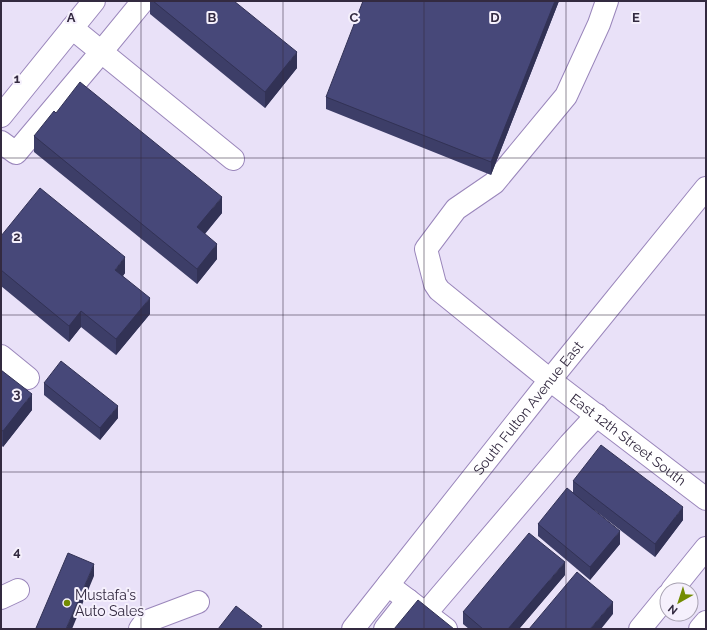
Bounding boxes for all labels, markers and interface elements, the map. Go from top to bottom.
text: A [67,10,76,25]
text: B [208,10,217,25]
text: C [350,10,359,25]
text: D [490,10,500,25]
text: E [632,10,640,25]
text: 1 [14,71,21,86]
text: 2 [13,229,21,244]
street label: South Fulton Avenue East [470,338,586,478]
text: 3 [13,386,21,401]
street label: East 12th Street South [567,390,689,489]
text: 4 [13,544,21,559]
north arrow [659,582,699,622]
place label: Mustafa's Auto Sales [75,587,144,619]
marker: Mustafa's Auto Sales [62,598,72,608]
text: N [666,602,680,617]

